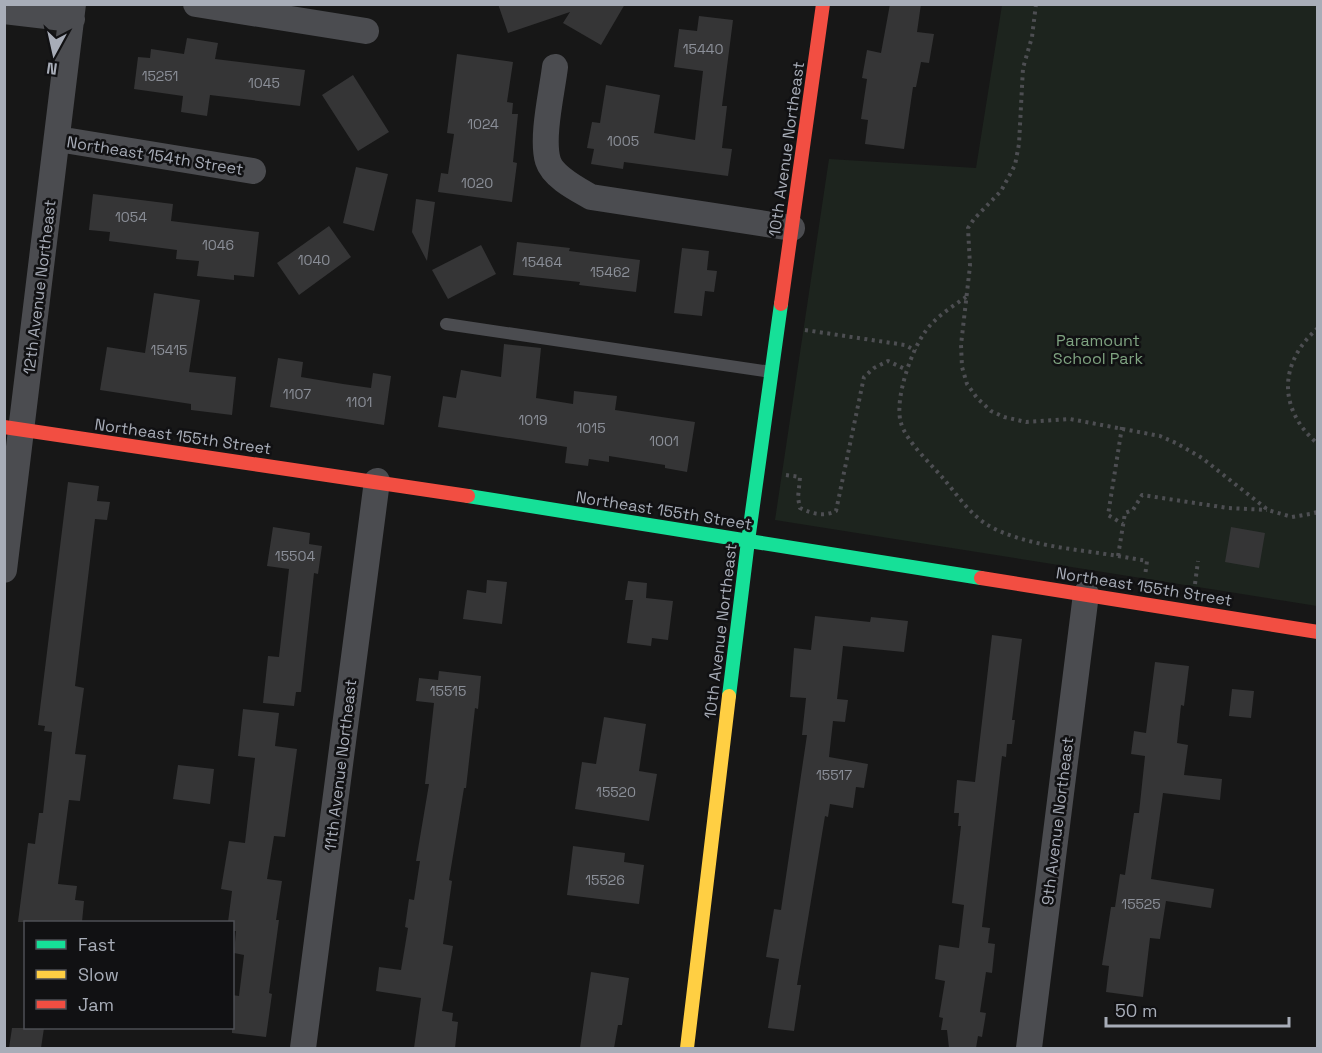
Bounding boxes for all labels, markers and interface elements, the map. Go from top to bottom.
north arrow [24,24,84,84]
house number: 15440 [683,40,723,58]
text: N [45,57,59,80]
street label: 10th Avenue Northeast [764,60,809,238]
house number: 15251 [142,67,178,85]
house number: 1045 [248,74,280,92]
house number: 1024 [467,115,499,133]
street label: Northeast 154th Street [65,131,245,180]
house number: 1005 [607,132,639,150]
house number: 1020 [461,174,493,192]
street label: 12th Avenue Northeast [18,198,61,376]
house number: 1054 [115,208,147,226]
house number: 1046 [202,236,234,254]
house number: 1040 [298,251,330,269]
house number: 15464 [522,253,562,271]
house number: 15462 [590,263,630,281]
park label: Paramount School Park [1053,330,1144,369]
house number: 15415 [151,341,187,359]
house number: 1107 [283,385,311,403]
house number: 1101 [346,393,372,411]
house number: 1019 [518,411,548,429]
street label: Northeast 155th Street [93,414,273,459]
house number: 1015 [576,419,606,437]
house number: 1001 [649,432,679,450]
street label: Northeast 155th Street [574,486,754,535]
street label: 10th Avenue Northeast [699,542,742,720]
house number: 15504 [275,547,315,565]
street label: Northeast 155th Street [1054,562,1234,611]
street label: 11th Avenue Northeast [320,678,361,852]
house number: 15515 [430,682,466,700]
street label: 9th Avenue Northeast [1037,736,1078,906]
house number: 15517 [816,766,852,784]
house number: 15520 [596,783,636,801]
house number: 15526 [585,871,625,889]
house number: 15525 [1121,895,1161,913]
legend [24,921,234,1029]
text: Fast [78,933,115,956]
text: Slow [78,963,119,986]
scale bar [1106,990,1289,1028]
text: Jam [78,993,114,1016]
text: 50 m [1115,999,1157,1022]

